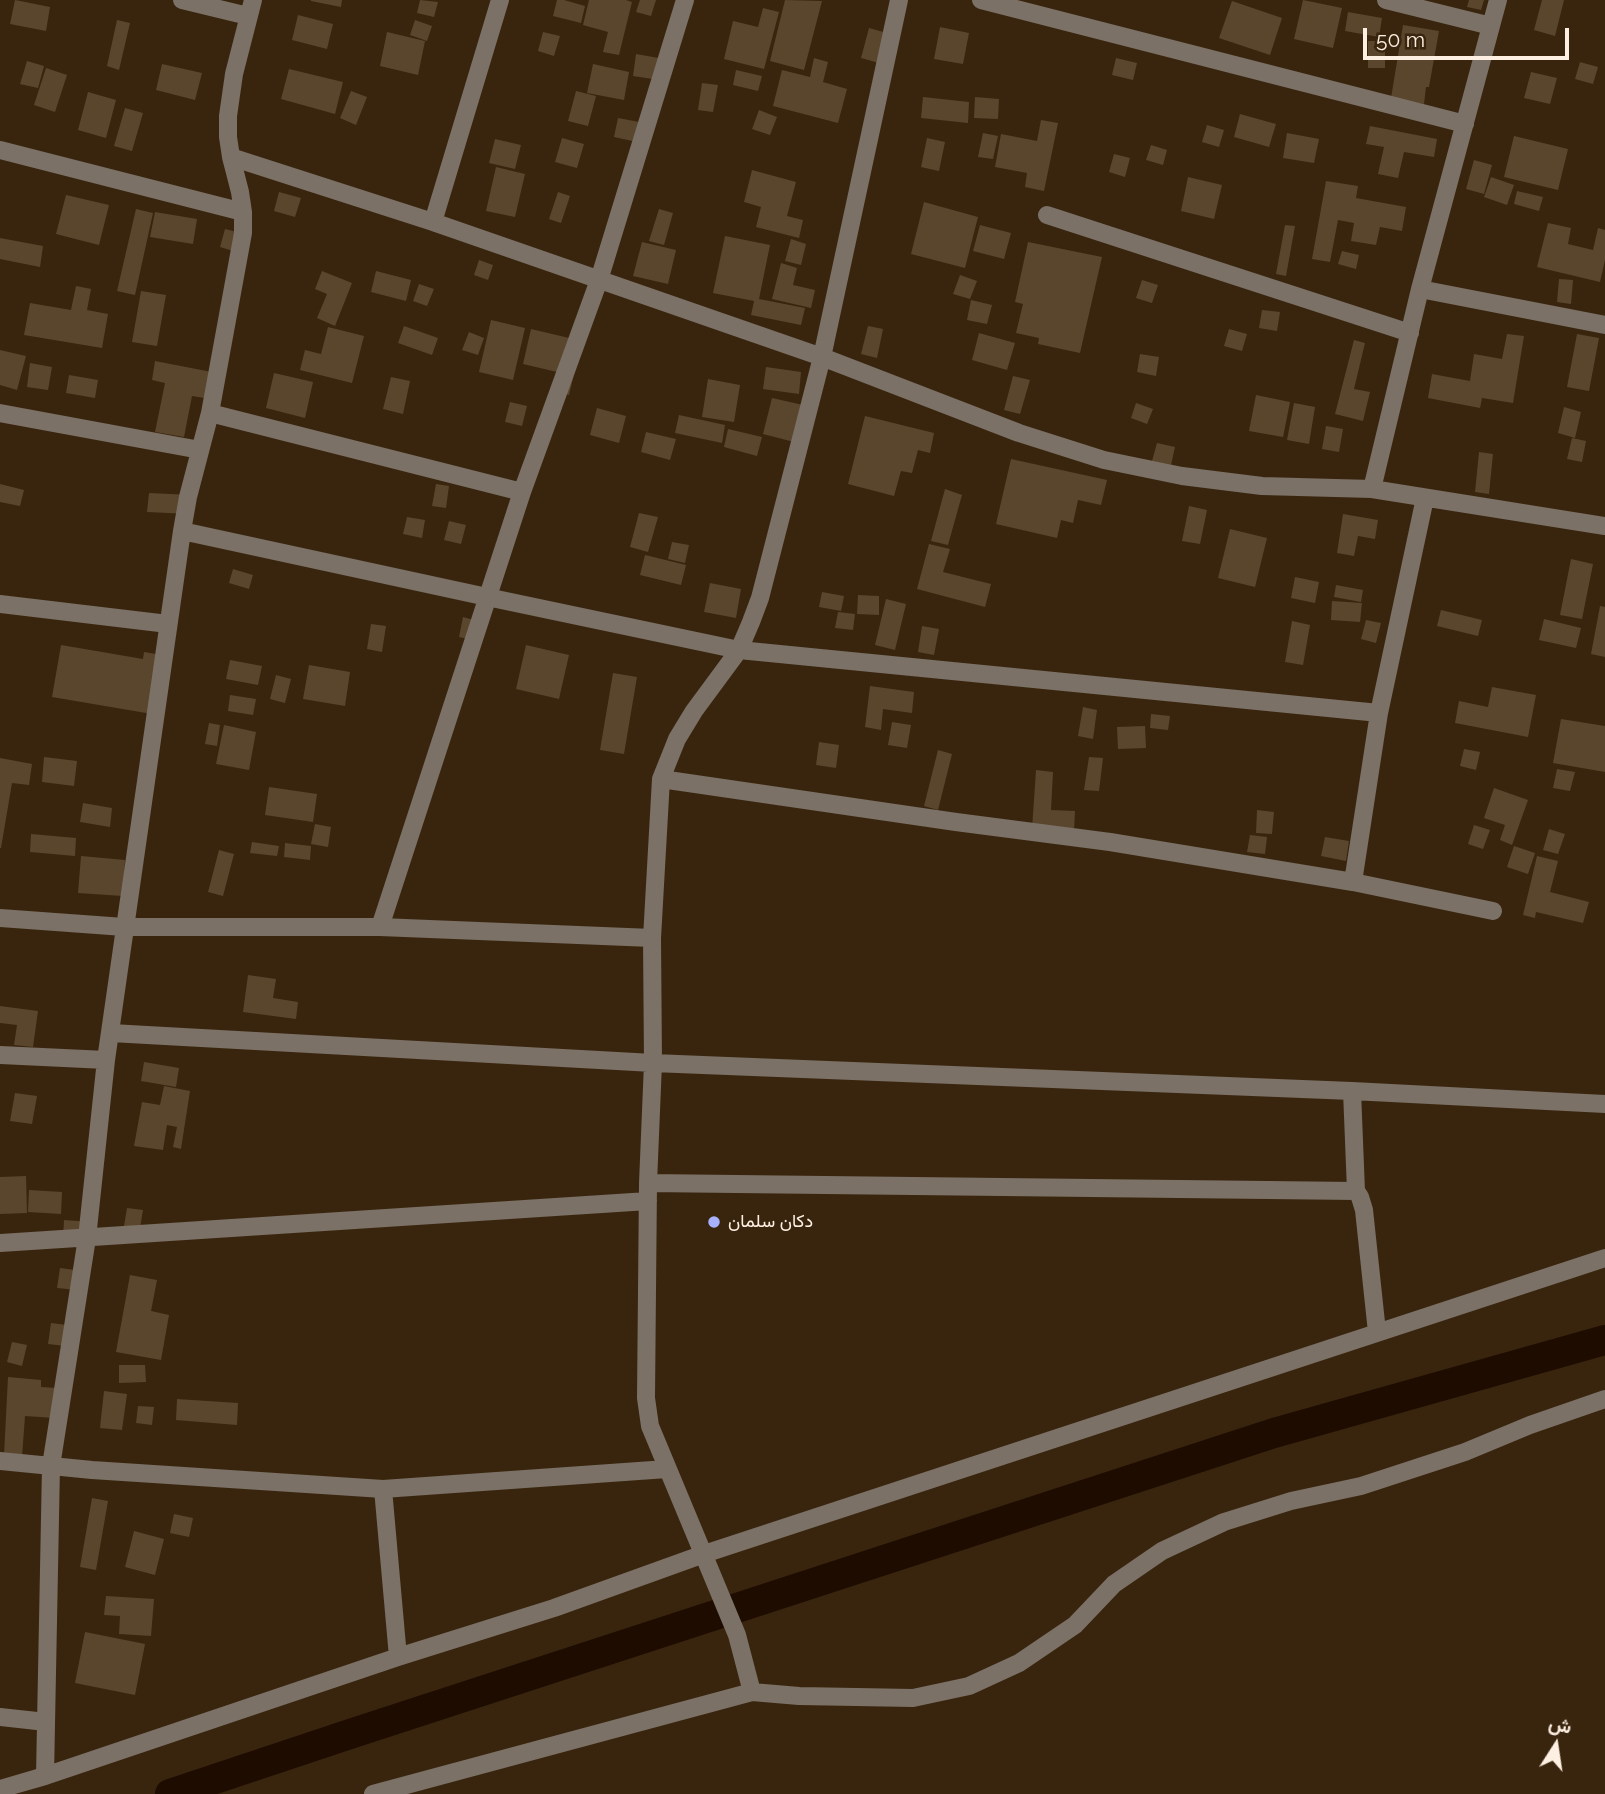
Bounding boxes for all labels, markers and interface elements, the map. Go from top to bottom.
scale bar [1367,14,1574,58]
text: 50 m [1376,27,1425,52]
place label: دكان سلمان [728,1211,813,1233]
marker: دكان سلمان [706,1214,722,1230]
north arrow [1521,1710,1591,1780]
text: ش [1547,1711,1574,1738]

